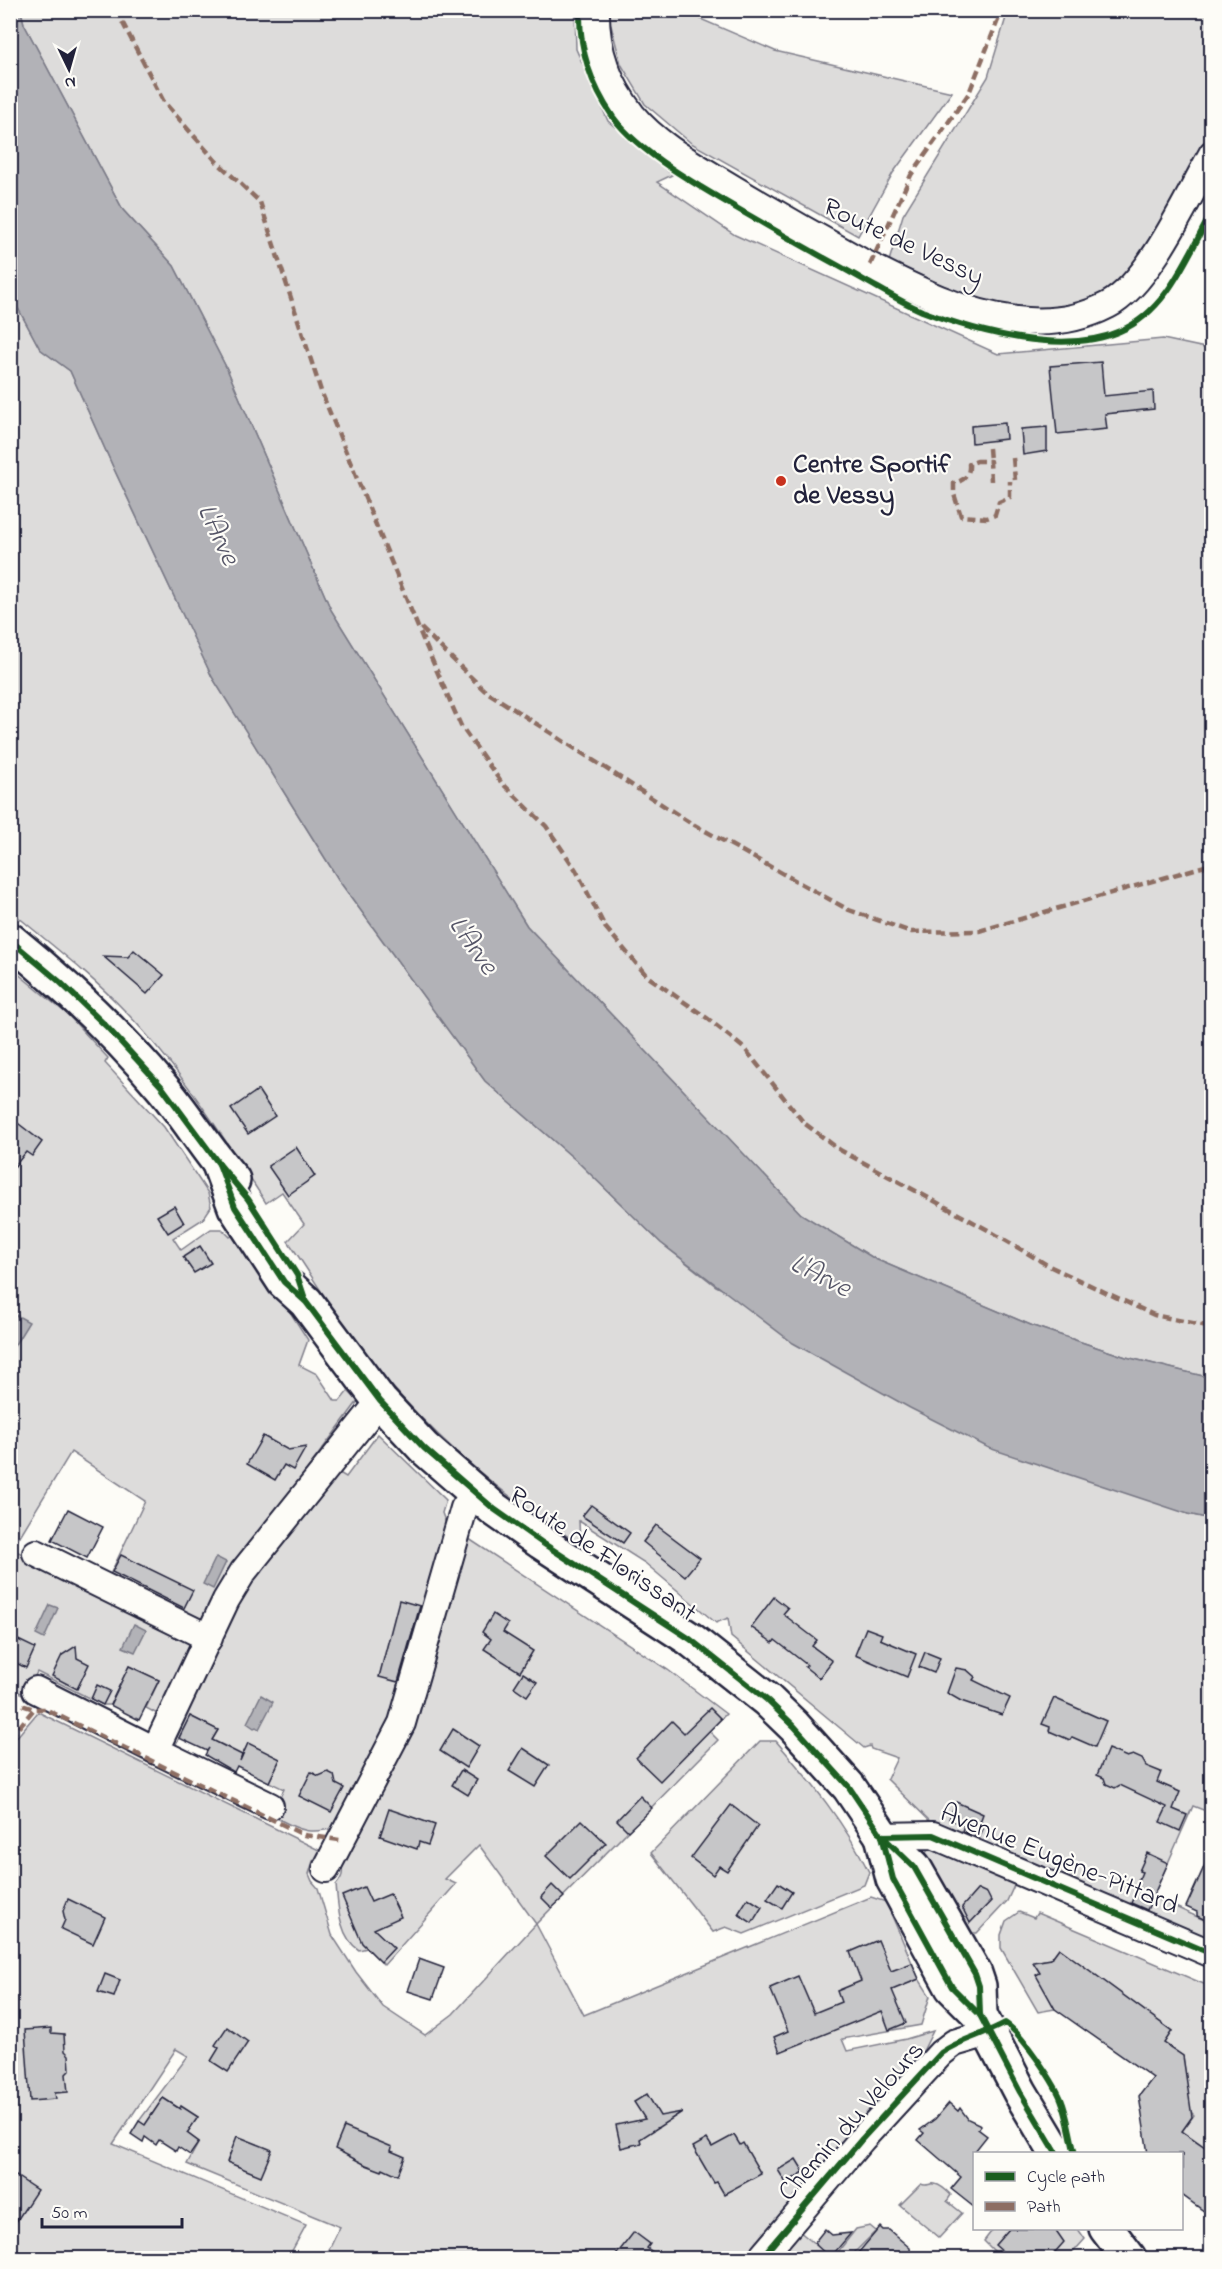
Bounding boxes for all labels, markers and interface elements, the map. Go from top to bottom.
north arrow [39,39,99,99]
text: N [64,70,77,94]
street label: Route de Vessy [816,189,990,297]
place label: Centre Sportif de Vessy [793,446,951,516]
marker: Centre Sportif de Vessy [774,474,788,488]
water label: L'Arve [185,498,250,574]
water label: L'Arve [437,908,508,985]
water label: L'Arve [782,1244,859,1310]
street label: Route de Florissant [500,1477,704,1633]
street label: Avenue Eugène-Pittard [934,1794,1184,1926]
street label: Chemin du Velours [769,2033,935,2211]
legend [973,2152,1183,2230]
text: Cycle path [1027,2165,1105,2191]
scale bar [42,2191,182,2229]
text: Path [1027,2195,1061,2221]
text: 50 m [51,2201,88,2227]

